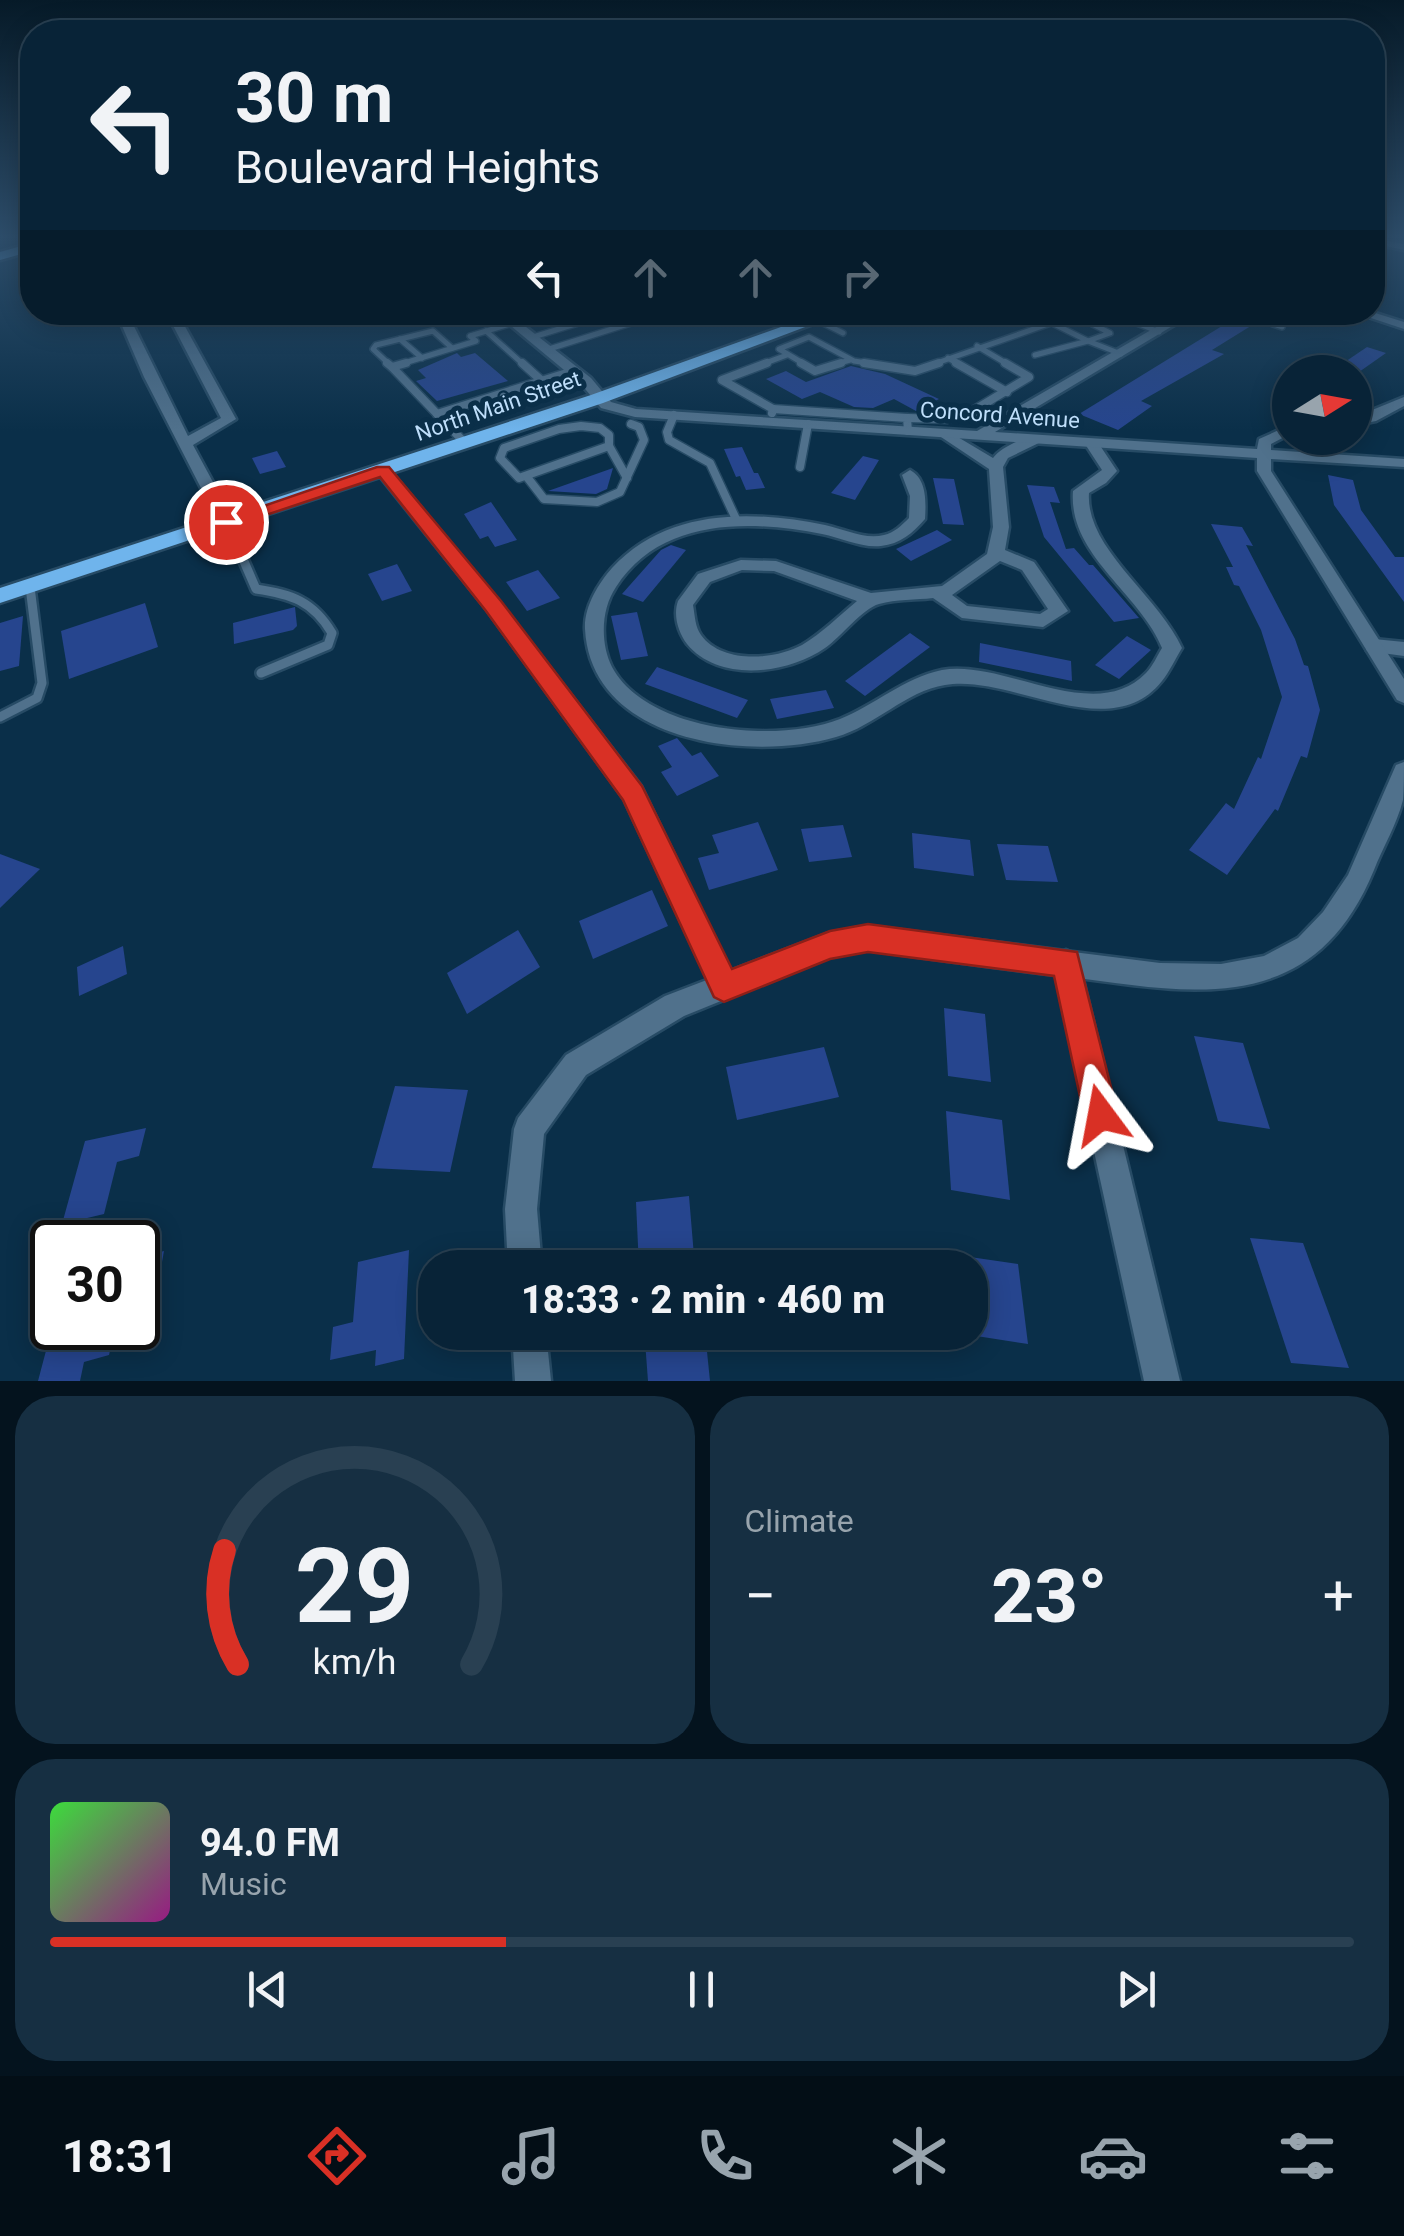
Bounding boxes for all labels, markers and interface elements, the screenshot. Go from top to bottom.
text: 30 m [235,57,393,139]
icon: left [70,60,200,190]
text: Boulevard Heights [235,141,600,194]
icon: left [518,250,573,305]
icon: ahead [623,250,678,305]
icon: ahead [728,250,783,305]
icon: right [833,250,888,305]
north arrow [1272,355,1372,455]
map controls [1272,355,1372,455]
street label: North Main Street [412,366,584,446]
street label: Concord Avenue [919,397,1081,433]
pin [184,480,269,565]
icon: arrive [199,495,254,550]
position arrow [1049,1063,1153,1167]
speed limit sign: 30 [30,1220,160,1350]
text: 18:33 · 2 min · 460 m [521,1278,885,1322]
text: Climate [745,1502,854,1540]
text: 29 [295,1526,414,1647]
text: 23° [991,1552,1107,1640]
text: − [745,1564,776,1628]
text: + [1323,1564,1354,1628]
text: km/h [313,1641,397,1683]
text: 94.0 FM [200,1821,340,1865]
text: Music [200,1865,287,1903]
icon: previous [240,1962,295,2017]
icon: pause [674,1962,729,2017]
icon: next [1109,1962,1164,2017]
icon: directions [302,2121,372,2191]
icon: music [496,2121,566,2191]
icon: phone [690,2121,760,2191]
icon: climate [884,2121,954,2191]
icon: car [1078,2121,1148,2191]
icon: filters [1272,2121,1342,2191]
text: 18:31 [62,2130,178,2183]

